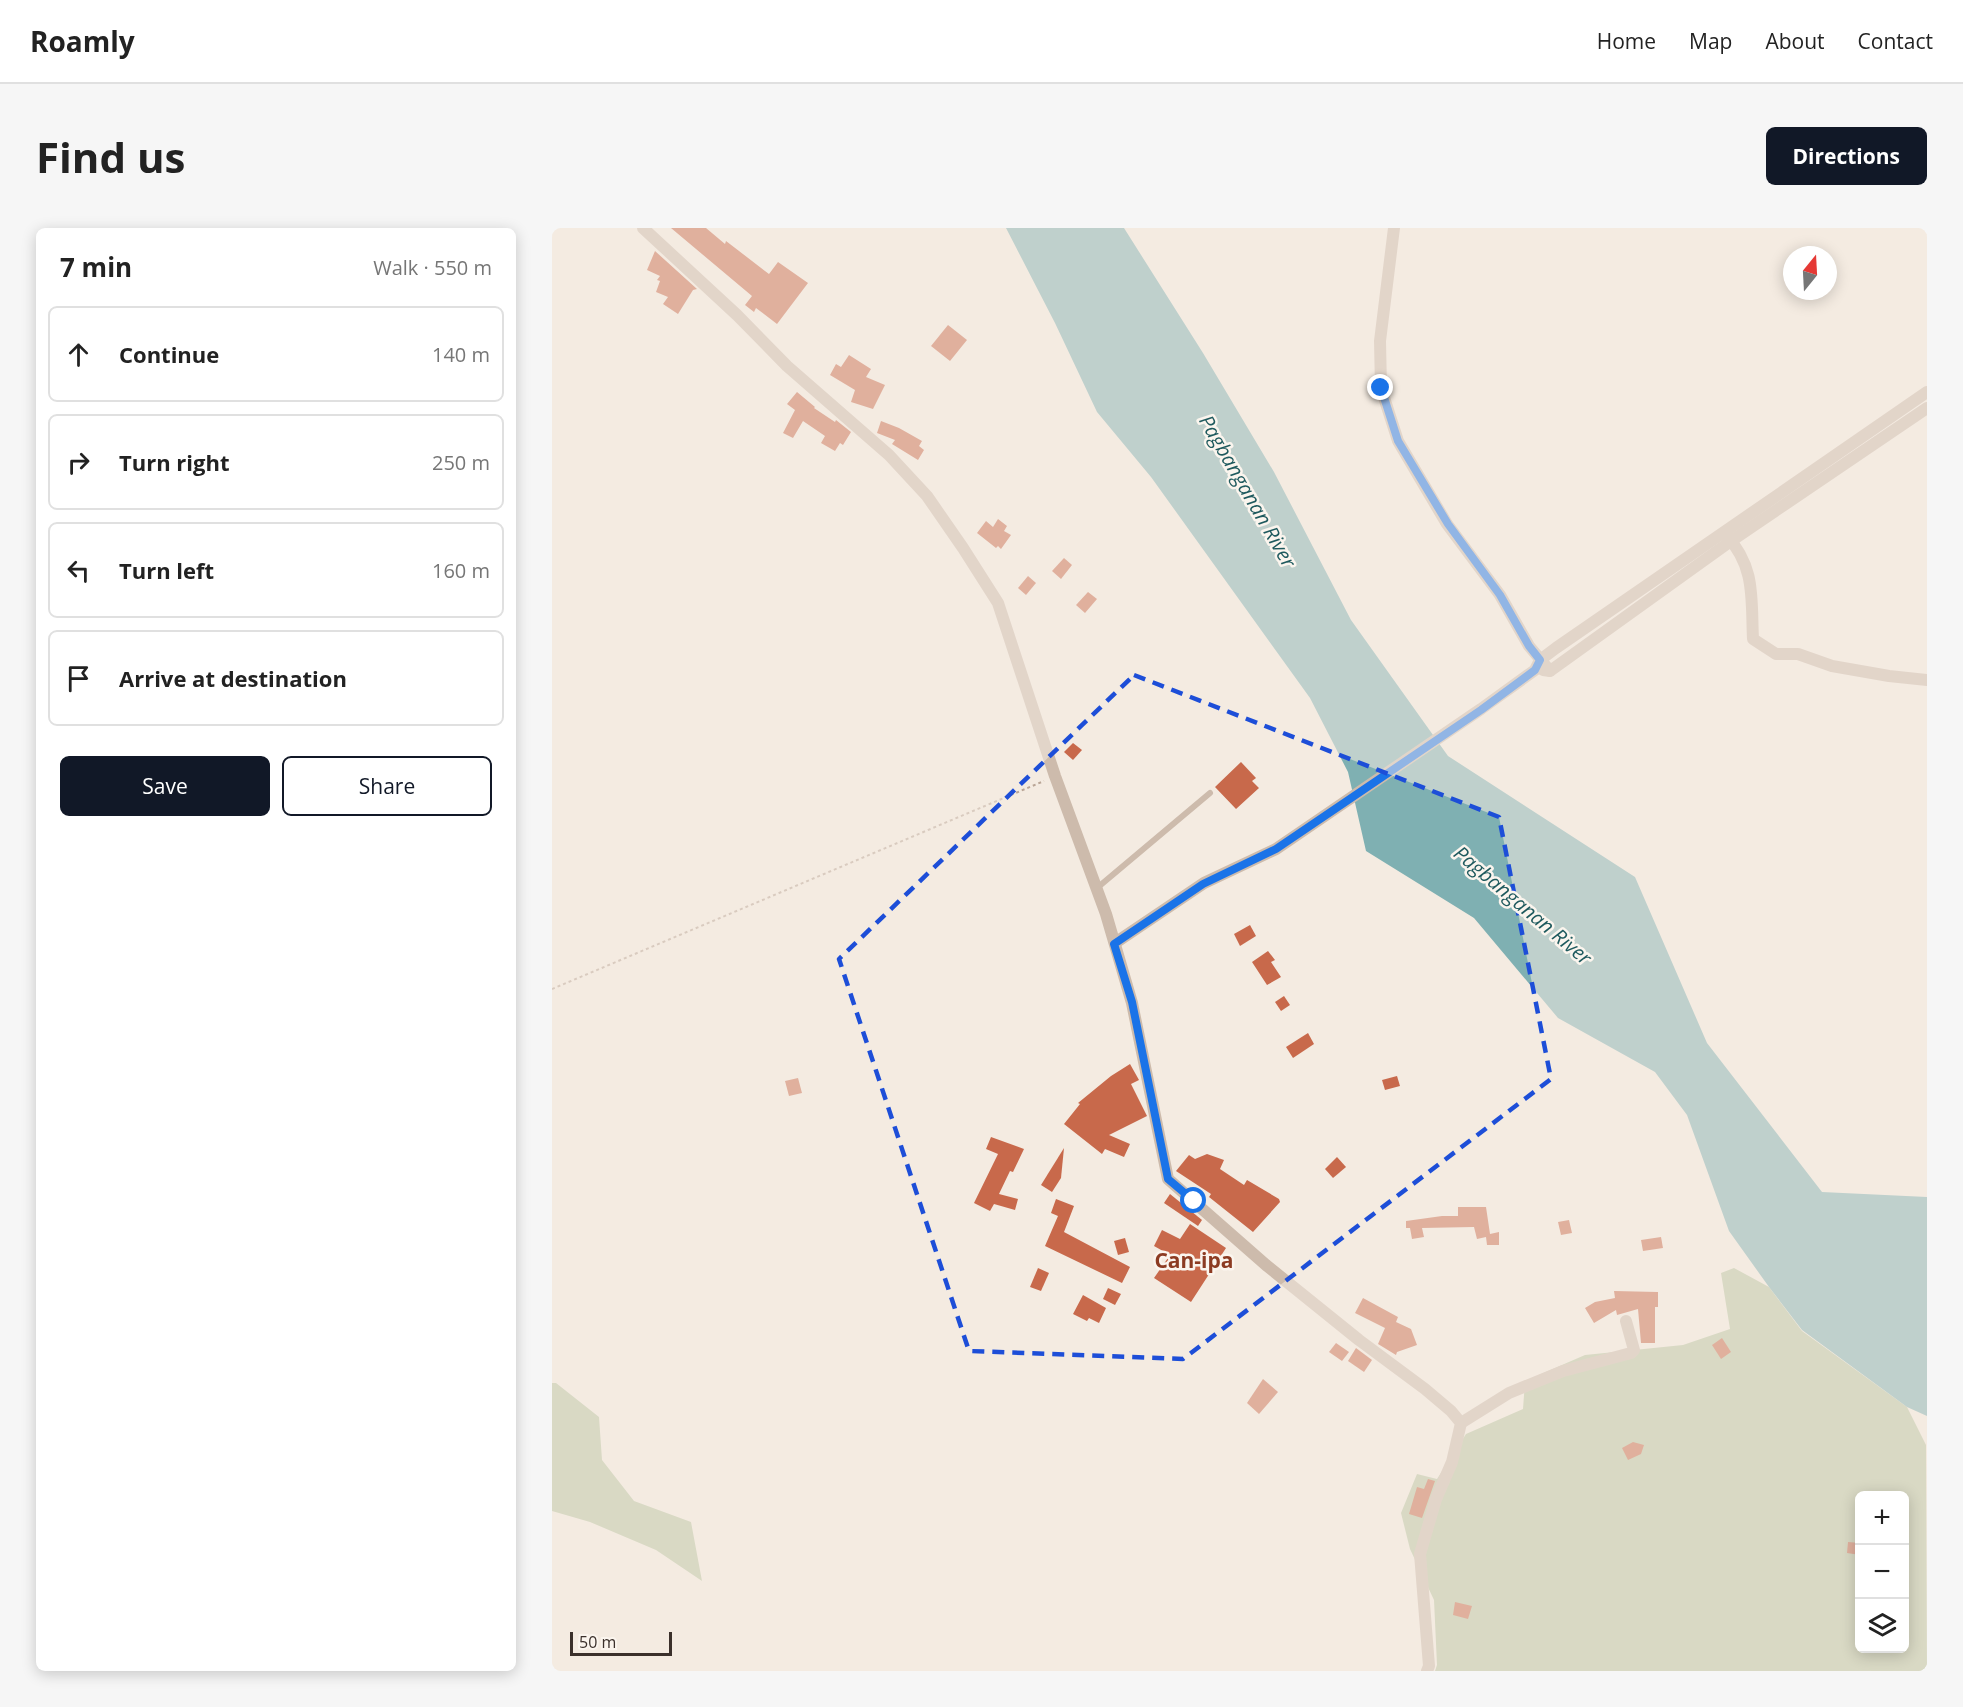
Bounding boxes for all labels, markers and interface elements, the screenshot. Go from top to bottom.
text: Roamly [30,22,135,60]
text: Home [1597,27,1656,55]
text: Map [1689,27,1732,55]
text: About [1765,27,1825,55]
text: Contact [1858,27,1933,55]
button: Directions [1766,127,1927,185]
text: Find us [36,128,185,185]
north arrow [1783,246,1837,300]
text: 7 min [60,249,132,285]
text: Walk · 550 m [373,254,492,281]
icon: ahead [62,338,95,371]
text: Continue [119,339,219,369]
text: 140 m [432,341,490,368]
route end [1367,374,1393,400]
water label: Pagbanganan River [1193,410,1303,573]
icon: right [62,446,95,479]
text: Turn right [119,447,230,477]
text: 250 m [432,449,490,476]
icon: left [62,554,95,587]
text: Turn left [119,555,214,585]
text: 160 m [432,557,490,584]
icon: arrive [62,662,95,695]
text: Arrive at destination [119,663,347,693]
button: Save [60,756,270,816]
button: Share [282,756,492,816]
water label: Pagbanganan River [1448,839,1598,971]
route start [1180,1187,1206,1213]
district label: Can-ipa [1154,1246,1234,1274]
map controls [1855,1491,1909,1653]
button: + [1855,1491,1909,1545]
button: − [1855,1545,1909,1599]
button: layers [1855,1599,1909,1653]
scale bar [570,1629,672,1656]
text: 50 m [579,1631,616,1653]

